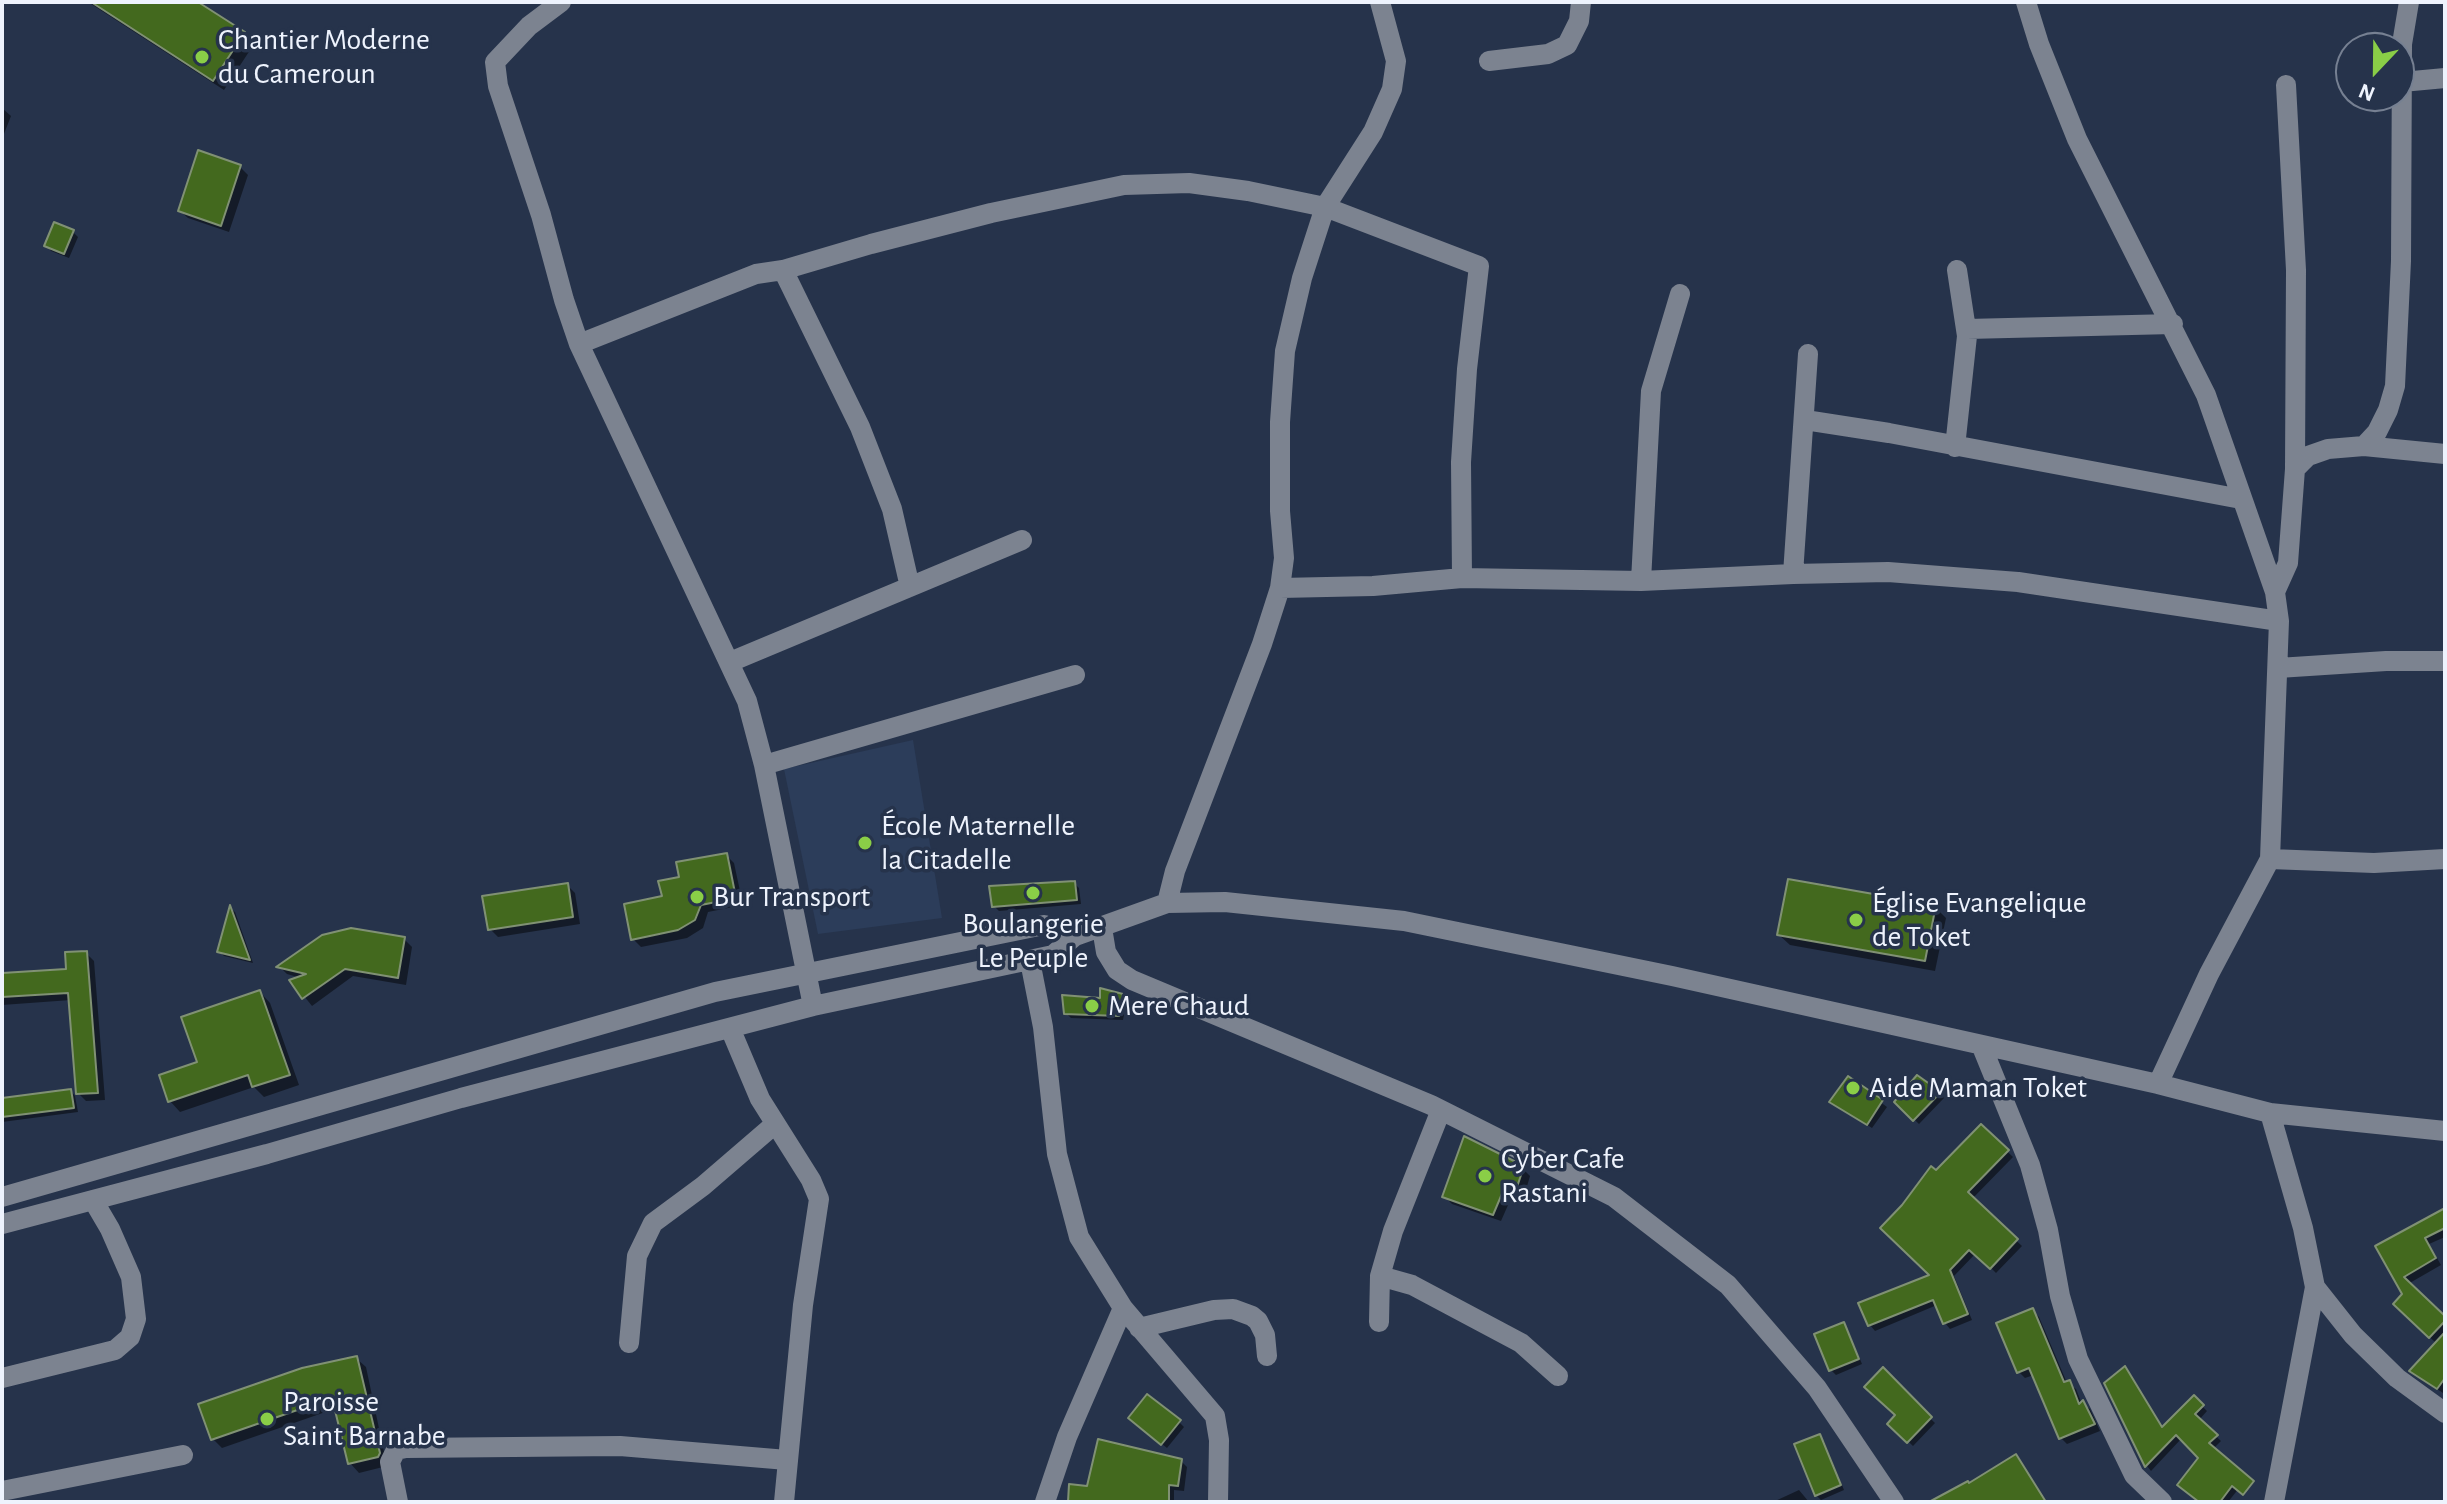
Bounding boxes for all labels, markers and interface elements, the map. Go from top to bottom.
place label: Chantier Moderne du Cameroun [218,22,430,92]
north arrow [2335,32,2415,112]
marker: Chantier Moderne du Cameroun [193,48,211,66]
text: N [2356,79,2378,105]
place label: École Maternelle la Citadelle [881,808,1075,878]
marker: École Maternelle la Citadelle [856,834,874,852]
place label: Bur Transport [713,879,870,915]
marker: Boulangerie Le Peuple [1024,884,1042,902]
place label: Église Evangelique de Toket [1872,885,2087,956]
marker: Bur Transport [688,888,706,906]
place label: Boulangerie Le Peuple [962,906,1104,976]
marker: Église Evangelique de Toket [1847,911,1865,929]
place label: Mere Chaud [1108,988,1249,1024]
marker: Mere Chaud [1083,997,1101,1015]
place label: Aide Maman Toket [1869,1070,2087,1106]
marker: Aide Maman Toket [1844,1079,1862,1097]
place label: Cyber Cafe Rastani [1501,1141,1625,1212]
marker: Cyber Cafe Rastani [1476,1167,1494,1185]
place label: Paroisse Saint Barnabe [283,1384,446,1454]
marker: Paroisse Saint Barnabe [258,1410,276,1428]

